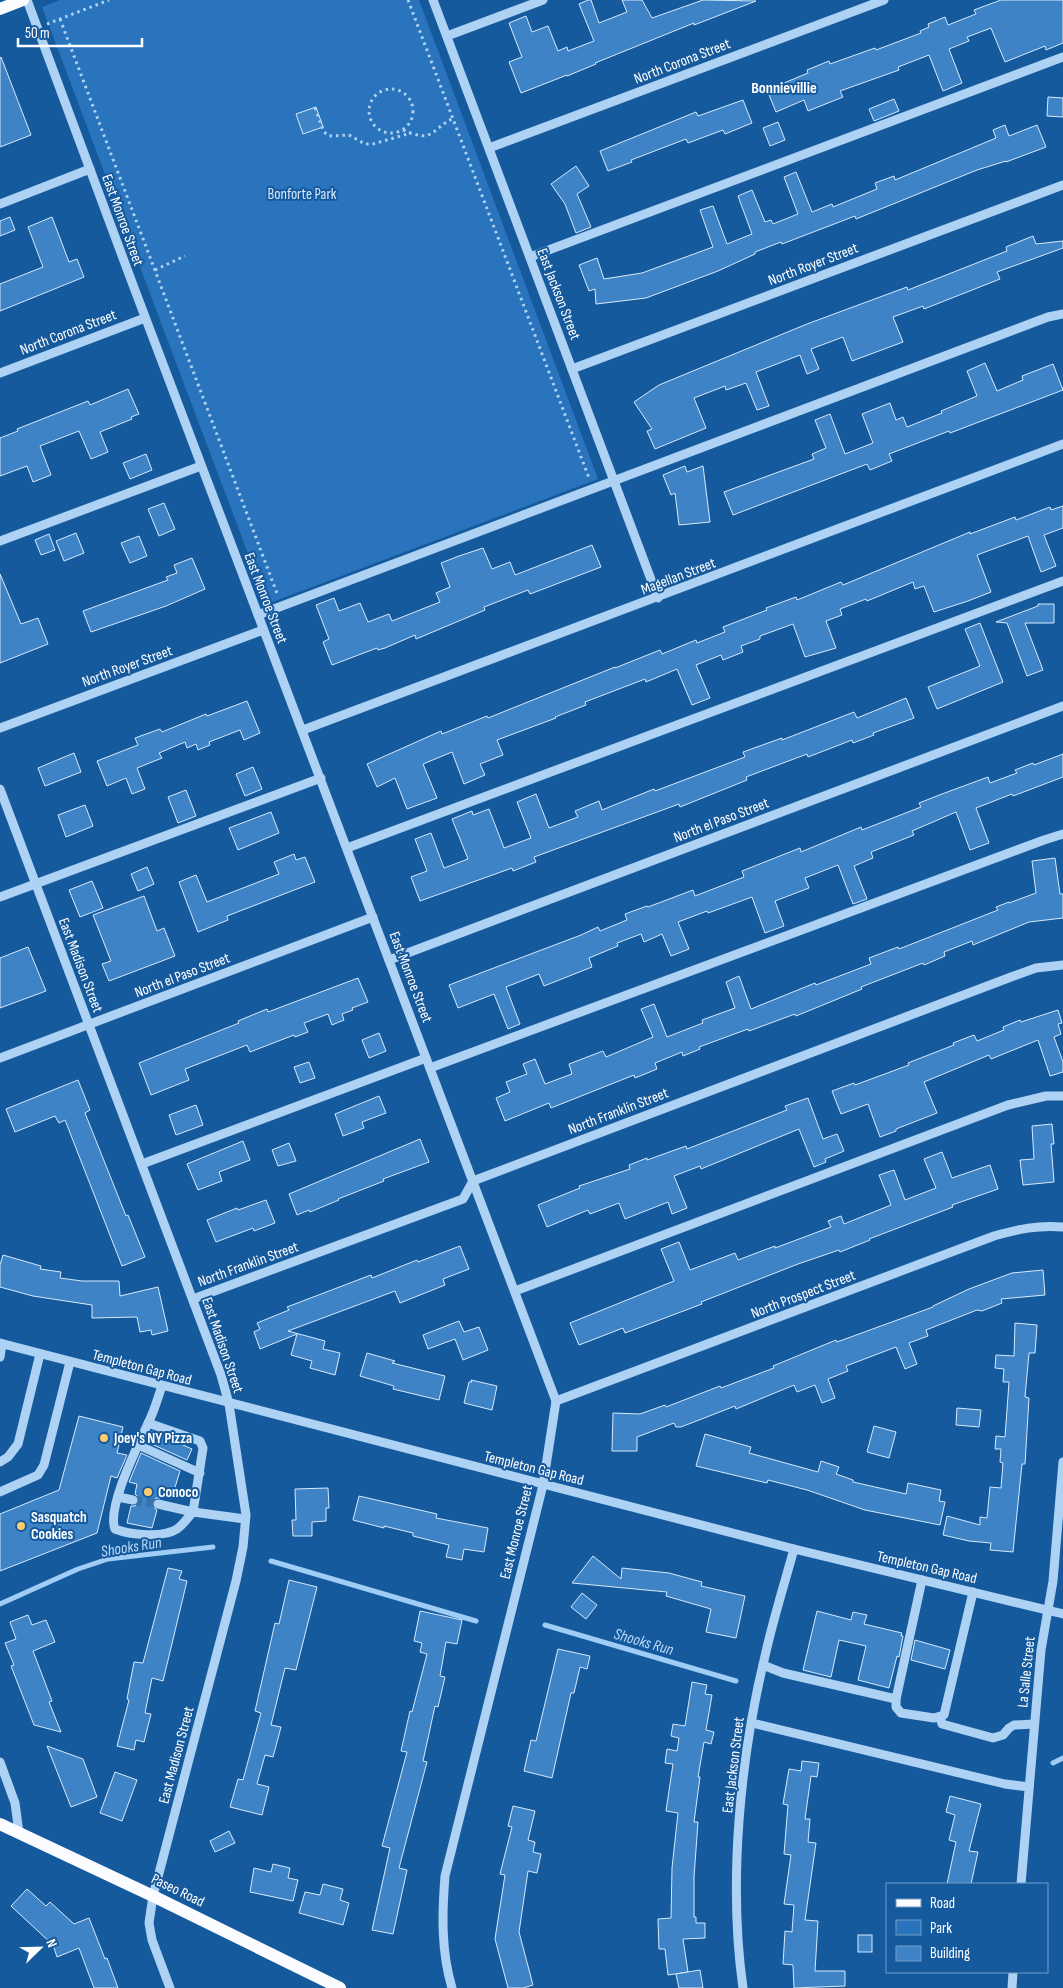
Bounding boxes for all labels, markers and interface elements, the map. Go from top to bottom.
scale bar [18,15,141,47]
text: 50 m [25,24,50,43]
street label: North Corona Street [631,34,733,89]
district label: Bonnievillie [751,79,817,98]
street label: East Monroe Street [97,172,148,269]
park label: Bonforte Park [268,185,337,204]
street label: North Royer Street [766,238,861,290]
street label: East Jackson Street [532,246,585,343]
street label: North Corona Street [17,305,119,360]
street label: East Monroe Street [239,550,292,647]
street label: Magellan Street [638,553,719,599]
street label: North Royer Street [79,641,175,692]
street label: North el Paso Street [671,793,772,847]
street label: East Madison Street [54,915,107,1016]
street label: East Monroe Street [384,929,437,1026]
street label: North el Paso Street [132,948,233,1002]
street label: North Franklin Street [565,1083,671,1139]
street label: North Franklin Street [195,1237,301,1291]
street label: North Prospect Street [748,1266,859,1323]
street label: East Madison Street [197,1295,248,1396]
street label: Templeton Gap Road [90,1345,194,1390]
place label: Joey's NY Pizza [113,1429,192,1448]
marker: Joey's NY Pizza [98,1432,110,1444]
street label: Templeton Gap Road [482,1447,586,1490]
place label: Conoco [158,1483,198,1502]
street label: East Monroe Street [496,1483,537,1581]
marker: Conoco [142,1486,154,1498]
place label: Sasquatch Cookies [31,1508,87,1544]
marker: Sasquatch Cookies [15,1520,27,1532]
water label: Shooks Run [100,1533,163,1562]
street label: Templeton Gap Road [875,1547,979,1588]
water label: Shooks Run [612,1625,676,1660]
street label: La Salle Street [1013,1635,1040,1709]
street label: East Madison Street [154,1704,199,1806]
street label: East Jackson Street [718,1716,749,1814]
street label: Paseo Road [148,1869,208,1911]
legend [886,1883,1048,1973]
text: Road [930,1894,955,1913]
text: Park [930,1919,952,1938]
north arrow [15,1923,65,1973]
text: N [42,1936,61,1950]
text: Building [930,1944,970,1963]

